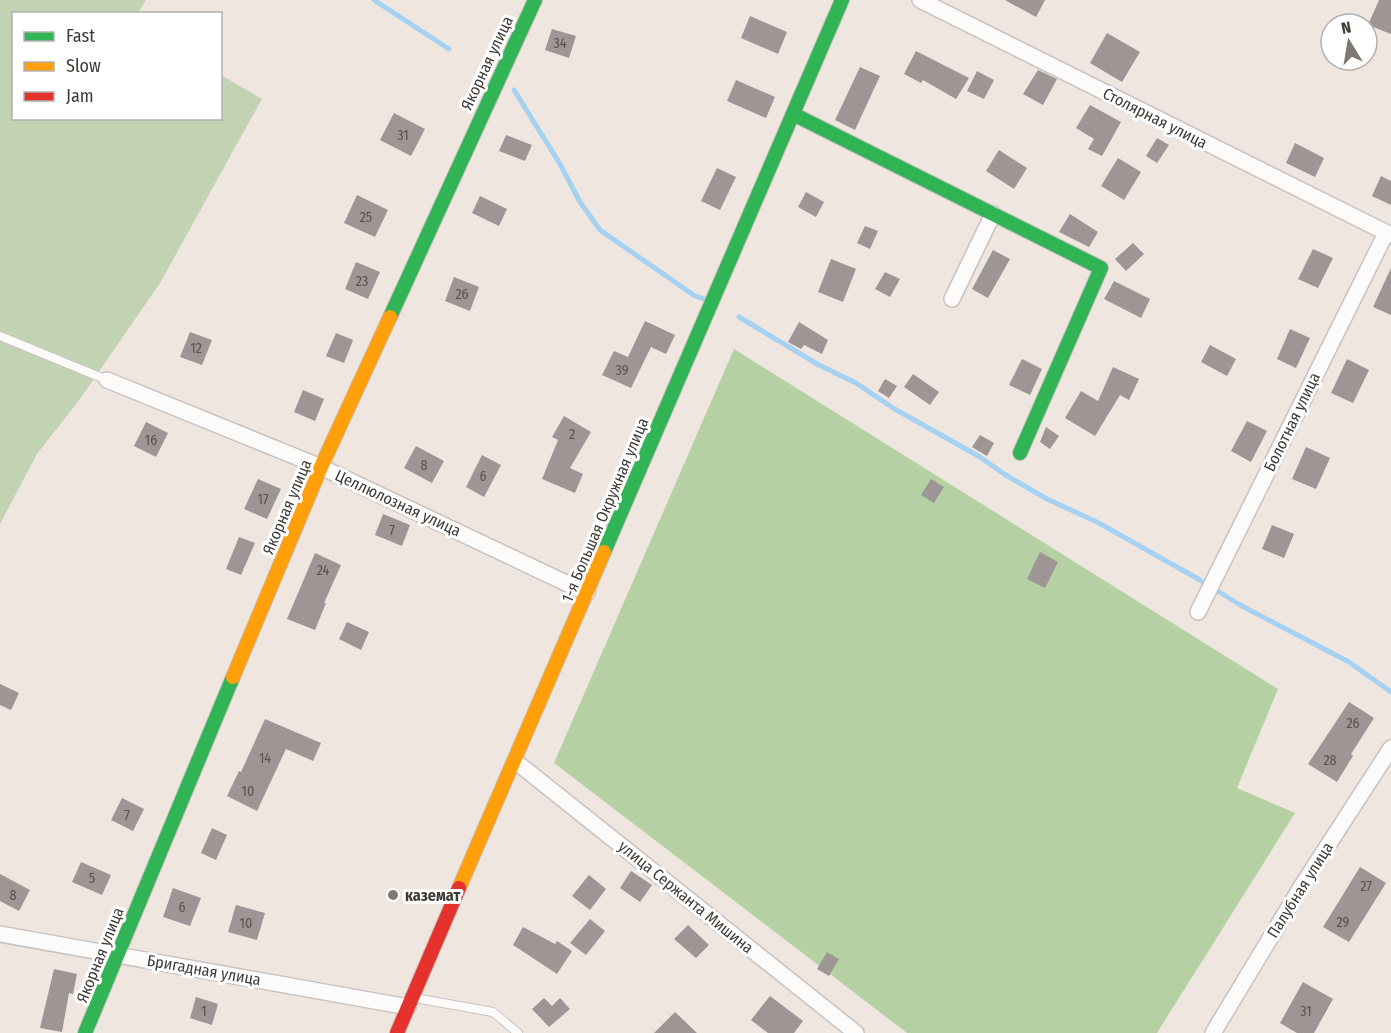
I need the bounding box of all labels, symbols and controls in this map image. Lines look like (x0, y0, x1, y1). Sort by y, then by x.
legend (12, 12, 222, 120)
north arrow (1319, 12, 1379, 72)
street label: Якорная улица (457, 13, 517, 113)
text: N (1340, 18, 1353, 38)
text: Fast (66, 25, 95, 47)
house number: 34 (553, 35, 567, 52)
text: Slow (66, 55, 101, 77)
street label: Столярная улица (1100, 84, 1210, 153)
text: Jam (66, 85, 94, 107)
house number: 31 (397, 127, 409, 144)
house number: 25 (360, 209, 372, 226)
house number: 23 (356, 273, 368, 290)
house number: 26 (455, 286, 469, 303)
house number: 12 (190, 340, 202, 357)
house number: 39 (616, 362, 629, 379)
street label: Болотная улица (1260, 369, 1324, 475)
street label: 1-я Большая Окружная улица (557, 415, 653, 605)
house number: 2 (569, 426, 575, 443)
house number: 16 (145, 432, 157, 449)
street label: Якорная улица (258, 457, 316, 557)
house number: 8 (421, 457, 428, 474)
street label: Целлюлозная улица (332, 466, 464, 541)
house number: 6 (480, 468, 487, 485)
house number: 17 (257, 491, 269, 508)
house number: 7 (389, 522, 395, 539)
house number: 24 (317, 562, 330, 579)
house number: 26 (1346, 715, 1360, 732)
house number: 14 (259, 750, 271, 767)
house number: 28 (1323, 752, 1337, 769)
house number: 10 (242, 783, 254, 800)
house number: 7 (124, 807, 130, 824)
street label: улица Сержанта Мишина (615, 837, 757, 957)
street label: Палубная улица (1263, 838, 1337, 941)
house number: 5 (89, 870, 95, 887)
house number: 27 (1360, 878, 1372, 895)
place label: каземат (405, 886, 460, 905)
house number: 8 (10, 887, 17, 904)
marker: каземат (386, 888, 400, 902)
house number: 6 (179, 899, 186, 916)
street label: Якорная улица (72, 904, 128, 1005)
house number: 29 (1337, 914, 1350, 931)
house number: 10 (240, 915, 252, 932)
street label: Бригадная улица (146, 951, 263, 989)
house number: 1 (201, 1003, 207, 1020)
house number: 31 (1300, 1003, 1312, 1020)

